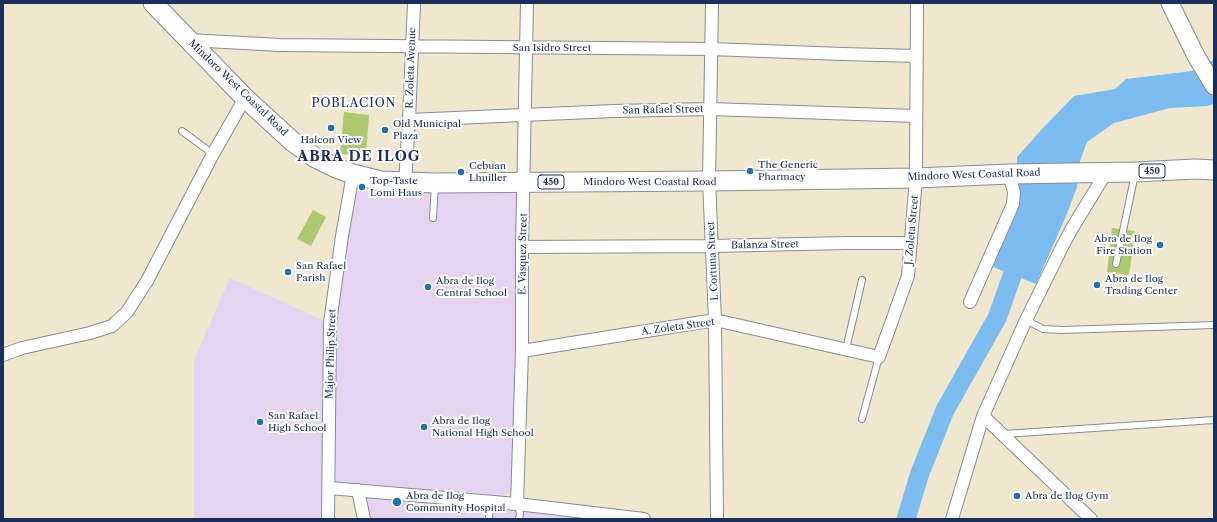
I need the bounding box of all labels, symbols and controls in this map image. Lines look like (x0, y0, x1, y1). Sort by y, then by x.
street label: R. Zoleta Avenue (404, 27, 418, 109)
street label: Mindoro West Coastal Road (186, 37, 290, 139)
street label: San Isidro Street (513, 42, 591, 54)
district label: POBLACION (312, 97, 396, 111)
street label: San Rafael Street (622, 103, 704, 117)
place label: Old Municipal Plaza (393, 118, 461, 142)
marker: Halcon View (326, 123, 336, 133)
marker: Old Municipal Plaza (380, 125, 390, 135)
place label: Halcon View (300, 134, 362, 146)
district label: ABRA DE ILOG (297, 149, 421, 165)
place label: The Generic Pharmacy (758, 159, 818, 182)
place label: Cebuan Lhuiller (469, 160, 507, 184)
road number: 450 (1139, 164, 1165, 178)
marker: The Generic Pharmacy (745, 166, 755, 176)
marker: Cebuan Lhuiller (456, 167, 466, 177)
street label: Mindoro West Coastal Road (907, 167, 1041, 183)
place label: Top-Taste Lomi Haus (370, 175, 422, 198)
road number: 450 (538, 175, 564, 189)
street label: Mindoro West Coastal Road (583, 176, 717, 188)
marker: Top-Taste Lomi Haus (357, 182, 367, 192)
street label: J. Zoleta Street (903, 195, 921, 265)
street label: E. Vasquez Street (516, 213, 530, 295)
street label: I. Cortuna Street (705, 221, 721, 301)
place label: Abra de Ilog Fire Station (1094, 233, 1152, 256)
street label: Balanza Street (731, 238, 799, 252)
marker: Abra de Ilog Fire Station (1155, 240, 1165, 250)
place label: San Rafael Parish (296, 260, 346, 284)
marker: San Rafael Parish (283, 267, 293, 277)
place label: Abra de Ilog Trading Center (1105, 273, 1178, 296)
place label: Abra de Ilog Central School (436, 275, 507, 298)
marker: Abra de Ilog Trading Center (1092, 280, 1102, 290)
marker: Abra de Ilog Central School (423, 282, 433, 292)
street label: Major Philip Street (323, 309, 339, 399)
street label: A. Zoleta Street (641, 316, 715, 338)
place label: San Rafael High School (268, 410, 327, 434)
place label: Abra de Ilog National High School (432, 415, 534, 438)
marker: San Rafael High School (255, 417, 265, 427)
marker: Abra de Ilog National High School (419, 422, 429, 432)
place label: Abra de Ilog Community Hospital (406, 490, 505, 514)
place label: Abra de Ilog Gym (1025, 490, 1109, 502)
marker: Abra de Ilog Gym (1012, 491, 1022, 501)
marker: Abra de Ilog Community Hospital (391, 496, 403, 508)

